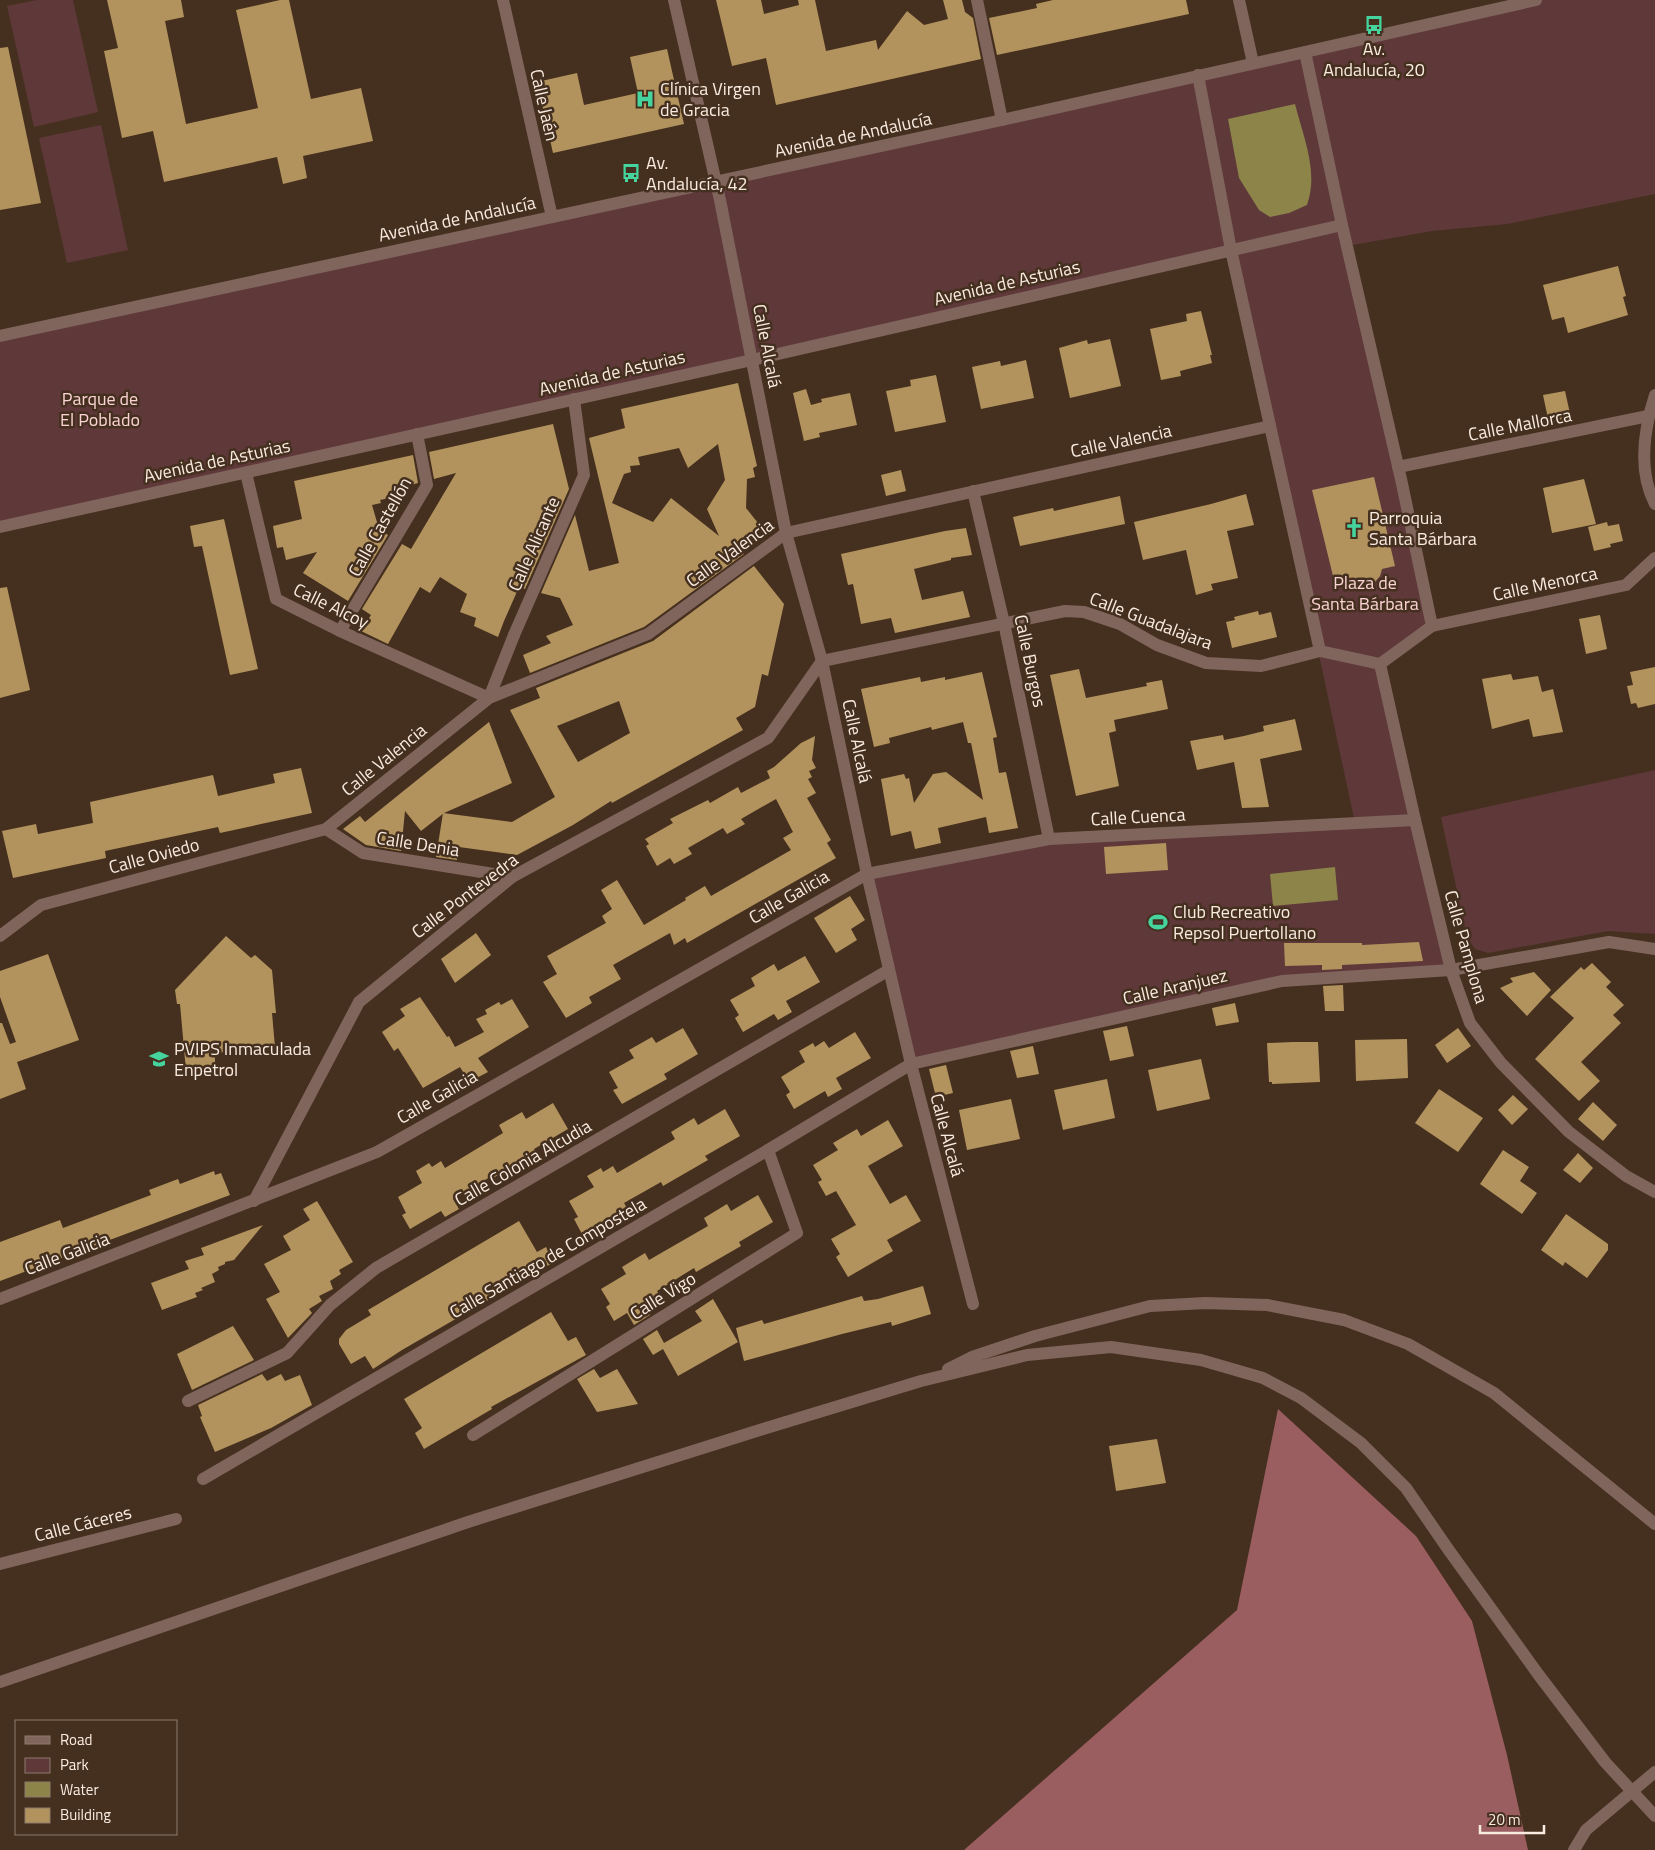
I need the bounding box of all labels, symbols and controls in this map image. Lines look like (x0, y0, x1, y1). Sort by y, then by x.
bus stop icon: Av. Andalucía, 20 (1363, 14, 1385, 36)
place label: Av. Andalucía, 20 (1323, 35, 1425, 83)
street label: Calle Jaén (523, 66, 566, 144)
place label: Clínica Virgen de Gracia (660, 75, 761, 123)
hospital icon: Clínica Virgen de Gracia (634, 88, 656, 110)
street label: Avenida de Andalucía (772, 105, 934, 164)
place label: Av. Andalucía, 42 (646, 149, 748, 197)
bus stop icon: Av. Andalucía, 42 (620, 162, 642, 184)
street label: Avenida de Andalucía (376, 189, 538, 248)
street label: Avenida de Asturias (931, 253, 1083, 312)
street label: Calle Alcalá (746, 302, 789, 390)
street label: Avenida de Asturias (536, 343, 688, 402)
park label: Parque de El Poblado (60, 385, 140, 433)
street label: Calle Mallorca (1466, 401, 1574, 448)
street label: Calle Valencia (1068, 417, 1174, 464)
street label: Avenida de Asturias (141, 432, 293, 489)
street label: Calle Castellón (341, 472, 418, 582)
street label: Calle Alicante (501, 492, 566, 595)
place label: Parroquia Santa Bárbara (1369, 504, 1477, 552)
street label: Calle Valencia (680, 511, 779, 594)
church icon: Parroquia Santa Bárbara (1343, 517, 1365, 539)
street label: Calle Menorca (1490, 559, 1600, 608)
park label: Plaza de Santa Bárbara (1311, 569, 1419, 617)
street label: Calle Alcoy (289, 576, 374, 636)
street label: Calle Guadalajara (1086, 585, 1217, 656)
street label: Calle Burgos (1008, 612, 1053, 710)
street label: Calle Alcalá (835, 696, 880, 785)
street label: Calle Valencia (335, 717, 432, 802)
street label: Calle Cuenca (1090, 801, 1186, 832)
street label: Calle Denia (375, 824, 461, 863)
street label: Calle Oviedo (106, 830, 202, 881)
street label: Calle Pontevedra (406, 846, 524, 945)
street label: Calle Galicia (743, 863, 834, 931)
street label: Calle Pamplona (1437, 887, 1496, 1007)
place label: Club Recreativo Repsol Puertollano (1173, 898, 1316, 946)
sports icon: Club Recreativo Repsol Puertollano (1147, 911, 1169, 933)
street label: Calle Aranjuez (1120, 961, 1230, 1012)
place label: PVIPS Inmaculada Enpetrol (174, 1035, 311, 1083)
school or university icon: PVIPS Inmaculada Enpetrol (148, 1048, 170, 1070)
street label: Calle Galicia (391, 1063, 482, 1131)
street label: Calle Alcalá (923, 1090, 972, 1179)
street label: Calle Colonia Alcudia (449, 1112, 596, 1213)
street label: Calle Santiago de Compostela (444, 1190, 651, 1325)
street label: Calle Galicia (20, 1225, 113, 1282)
street label: Calle Vigo (624, 1265, 701, 1326)
street label: Calle Cáceres (31, 1498, 134, 1549)
legend (15, 1720, 178, 1835)
text: Road (60, 1728, 92, 1751)
text: Park (60, 1753, 89, 1776)
text: Water (60, 1778, 99, 1801)
scale bar (1480, 1802, 1544, 1834)
text: Building (60, 1803, 111, 1826)
text: 20 m (1488, 1808, 1521, 1831)

